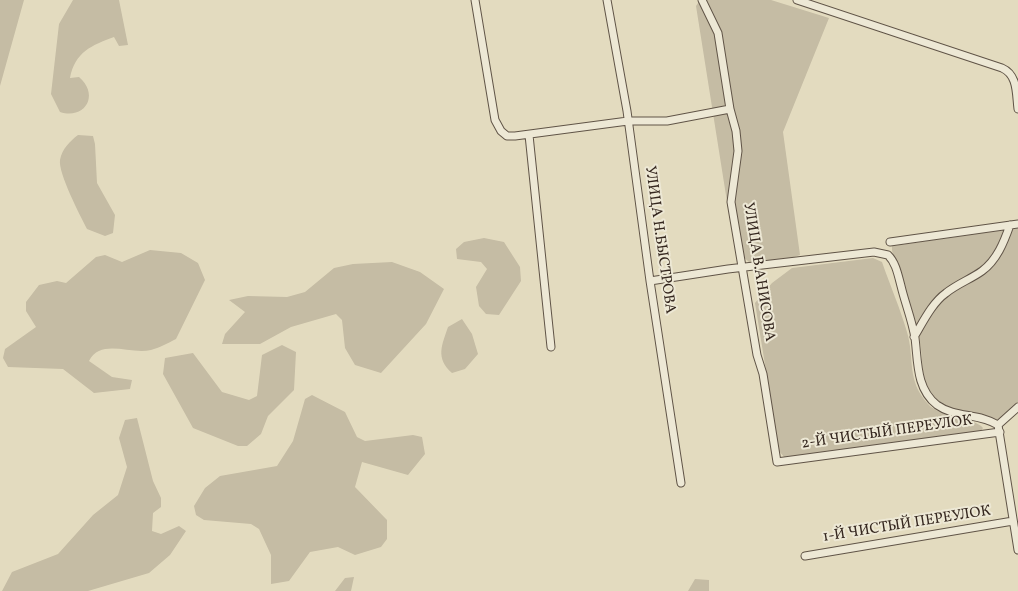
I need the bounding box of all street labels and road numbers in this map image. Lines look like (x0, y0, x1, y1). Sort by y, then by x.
street label: УЛИЦА Н.БЫСТРОВА (640, 165, 678, 315)
street label: УЛИЦА В.АНИСОВА (738, 201, 778, 343)
street label: 2-Й ЧИСТЫЙ ПЕРЕУЛОК (800, 412, 974, 454)
street label: 1-Й ЧИСТЫЙ ПЕРЕУЛОК (822, 503, 992, 547)

